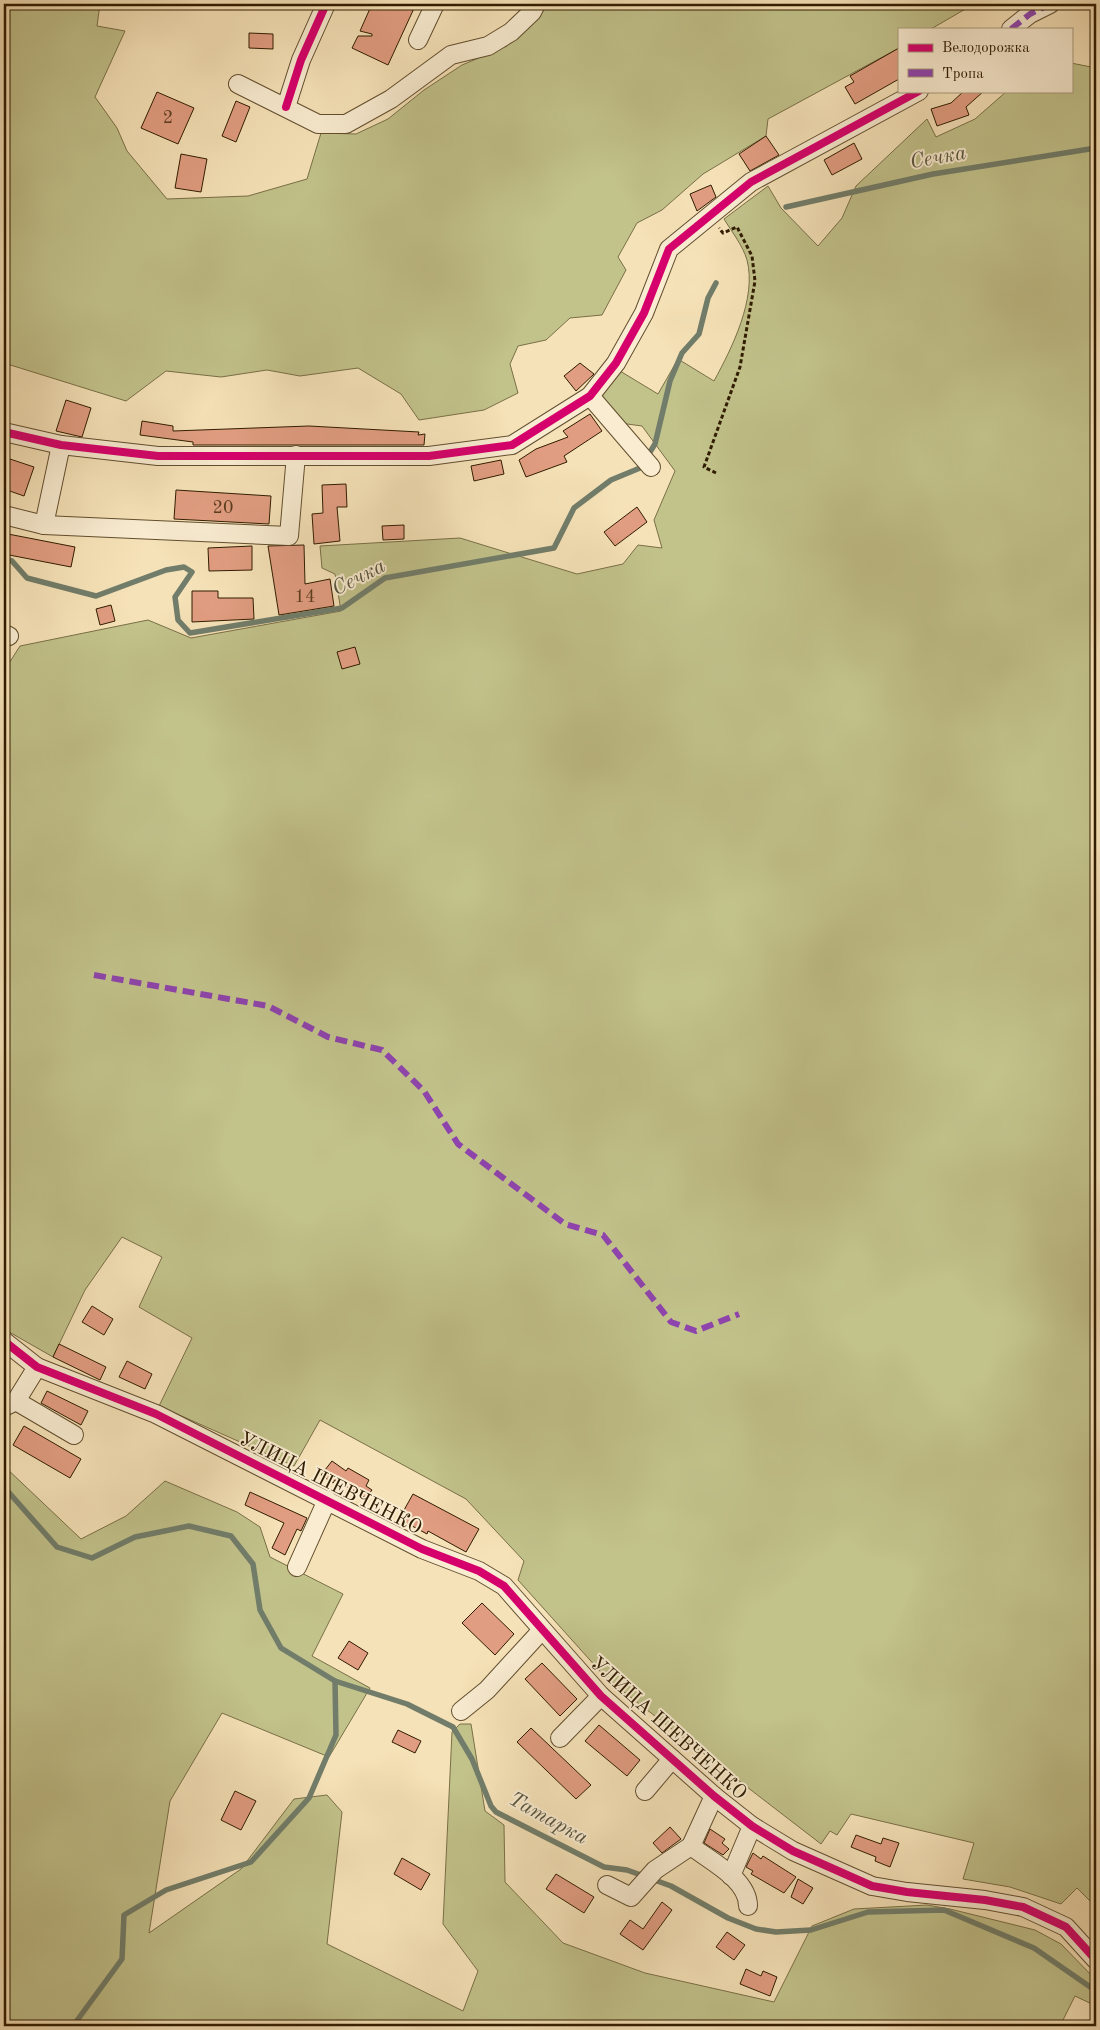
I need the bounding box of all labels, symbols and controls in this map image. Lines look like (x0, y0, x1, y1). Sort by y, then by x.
legend (898, 28, 1072, 92)
text: Велодорожка (942, 41, 1030, 56)
text: Тропа (942, 67, 984, 82)
house number: 2 (163, 109, 173, 127)
water label: Сечка (908, 143, 968, 173)
house number: 20 (213, 499, 233, 517)
water label: Сечка (329, 556, 389, 600)
house number: 14 (295, 588, 315, 606)
street label: УЛИЦА ШЕВЧЕНКО (235, 1429, 425, 1539)
street label: УЛИЦА ШЕВЧЕНКО (586, 1654, 750, 1804)
water label: Татарка (505, 1789, 591, 1849)

